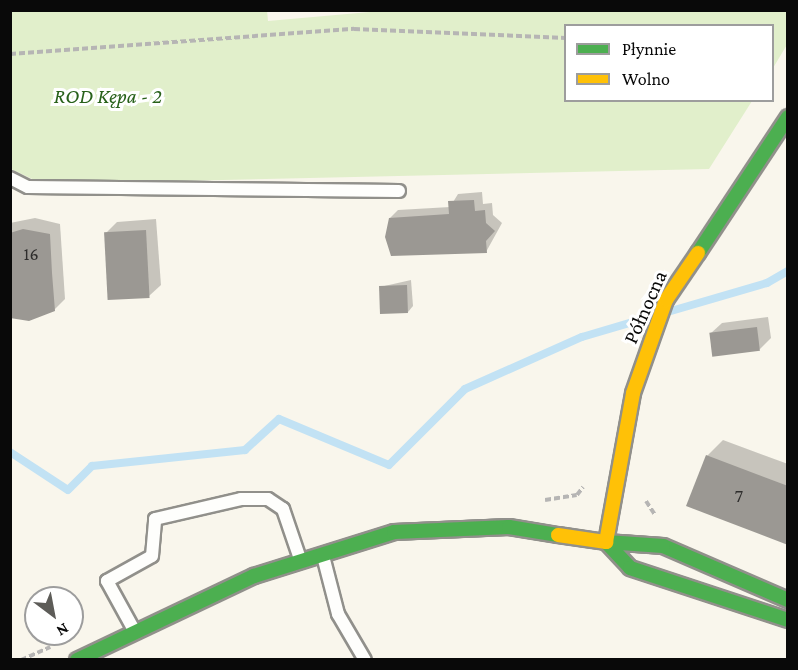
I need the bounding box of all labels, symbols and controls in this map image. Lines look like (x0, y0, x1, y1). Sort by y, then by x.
legend (564, 24, 774, 102)
text: Płynnie (622, 39, 676, 59)
text: Wolno (622, 69, 670, 89)
park label: ROD Kępa - 2 (54, 83, 162, 109)
house number: 16 (23, 243, 39, 265)
street label: Północna (618, 266, 672, 348)
house number: 7 (735, 485, 743, 507)
north arrow (24, 586, 84, 646)
text: N (54, 620, 72, 640)

